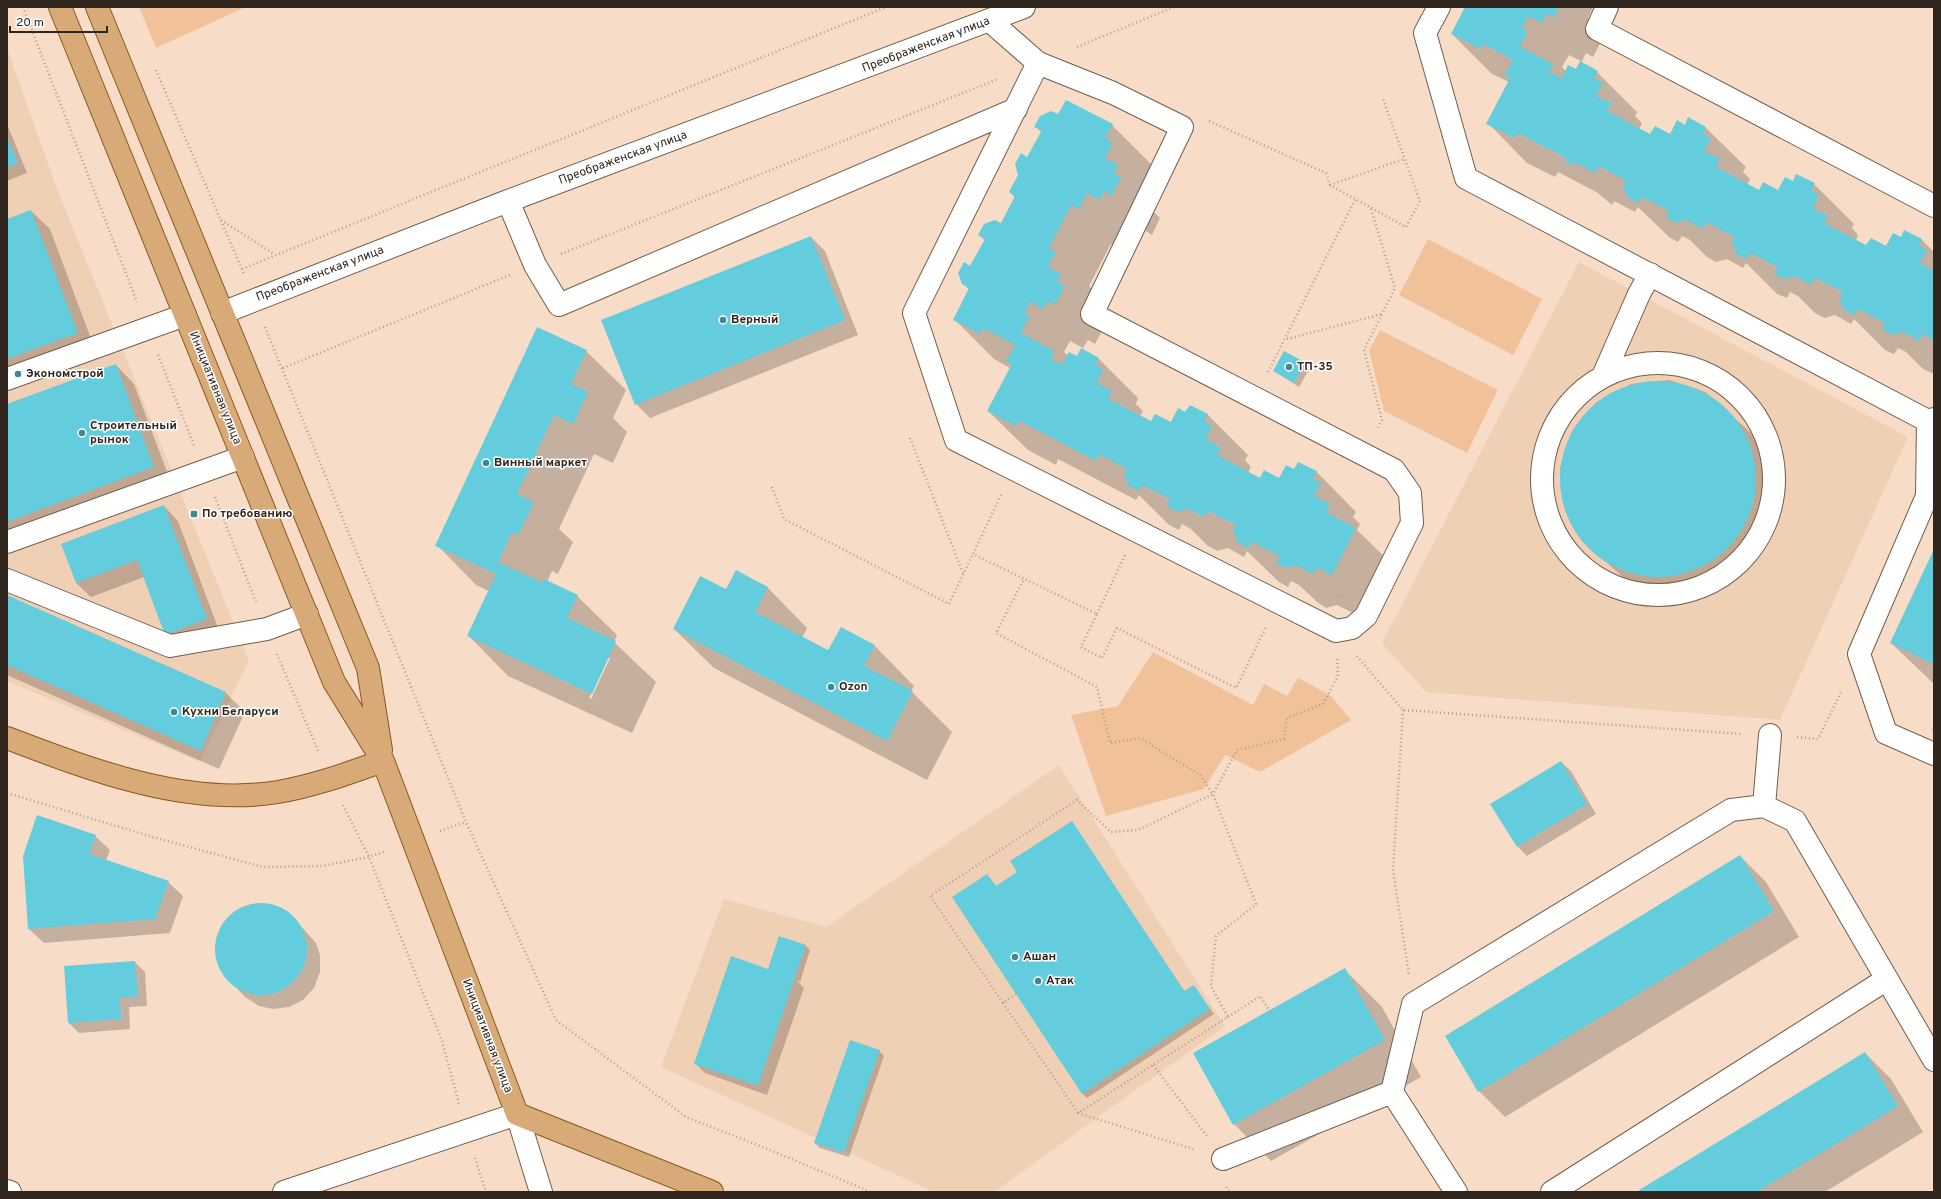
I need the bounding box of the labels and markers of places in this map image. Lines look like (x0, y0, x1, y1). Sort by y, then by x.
place label: Верный (731, 312, 778, 328)
marker: Верный (718, 315, 728, 325)
place label: ТП-35 (1297, 359, 1333, 375)
marker: ТП-35 (1284, 362, 1294, 372)
place label: Экономстрой (26, 366, 104, 382)
marker: Экономстрой (13, 369, 23, 379)
place label: Строительный рынок (90, 418, 177, 448)
marker: Строительный рынок (77, 428, 87, 438)
place label: Винный маркет (494, 455, 587, 471)
marker: Винный маркет (481, 458, 491, 468)
place label: По требованию (202, 506, 293, 522)
marker: По требованию (189, 509, 199, 519)
place label: Ozon (839, 679, 868, 695)
marker: Ozon (826, 682, 836, 692)
place label: Кухни Беларуси (182, 704, 279, 720)
marker: Кухни Беларуси (169, 707, 179, 717)
place label: Ашан (1023, 949, 1056, 965)
marker: Ашан (1010, 952, 1020, 962)
place label: Атак (1046, 973, 1074, 989)
marker: Атак (1033, 976, 1043, 986)

